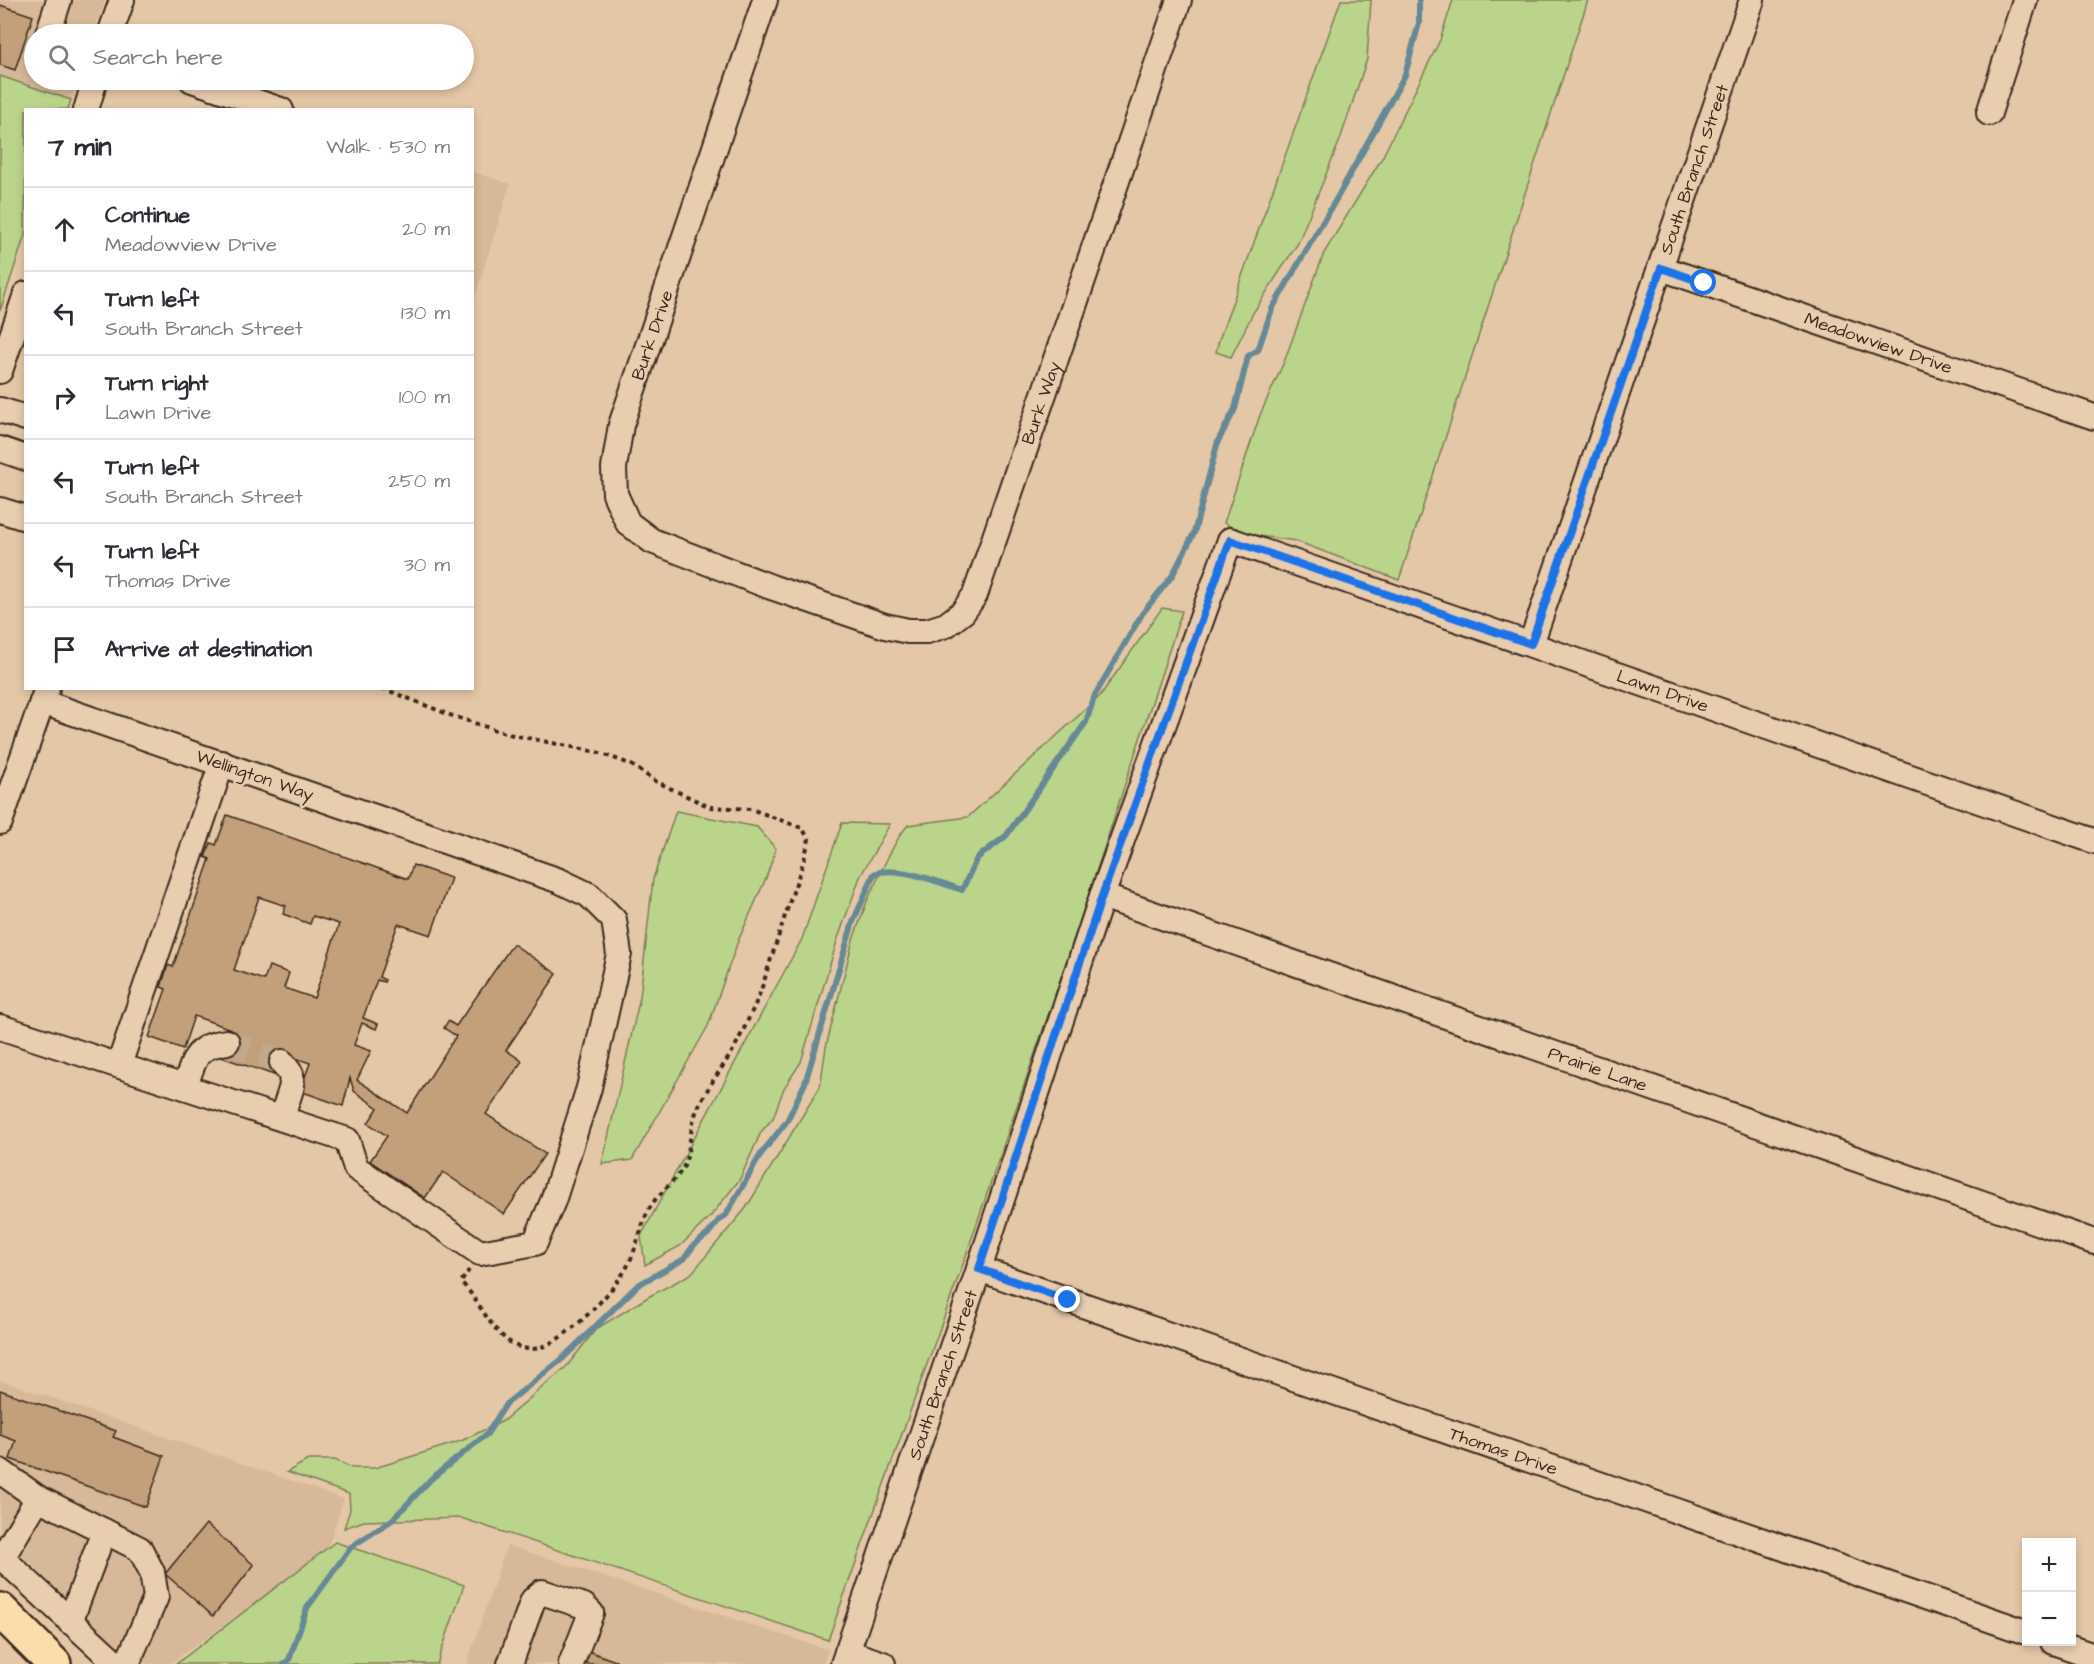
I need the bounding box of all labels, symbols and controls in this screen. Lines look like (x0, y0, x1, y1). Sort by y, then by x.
search box (24, 24, 474, 90)
icon: search (45, 41, 78, 74)
text: Search here (93, 42, 223, 73)
street label: South Branch Street (1654, 80, 1735, 258)
text: 7 min (48, 129, 112, 165)
text: Walk · 530 m (326, 133, 450, 161)
text: Continue (105, 200, 190, 231)
icon: ahead (48, 213, 81, 246)
text: 20 m (402, 215, 450, 243)
text: Meadowview Drive (105, 231, 277, 259)
route start (1690, 269, 1716, 295)
text: Turn left (105, 284, 199, 315)
street label: Burk Drive (625, 287, 680, 383)
icon: left (48, 297, 81, 330)
text: 130 m (401, 299, 450, 327)
street label: Meadowview Drive (1801, 306, 1956, 380)
text: South Branch Street (105, 315, 303, 343)
street label: Burk Way (1016, 358, 1068, 448)
text: Turn right (105, 368, 208, 399)
icon: right (48, 381, 81, 414)
text: 100 m (399, 383, 450, 411)
text: Lawn Drive (105, 399, 211, 427)
text: Turn left (105, 452, 199, 483)
icon: left (48, 465, 81, 498)
text: 250 m (388, 467, 450, 495)
text: South Branch Street (105, 483, 303, 511)
text: Turn left (105, 536, 199, 567)
icon: left (48, 549, 81, 582)
text: 30 m (404, 551, 450, 579)
text: Thomas Drive (105, 567, 231, 595)
icon: arrive (48, 633, 81, 666)
text: Arrive at destination (105, 634, 312, 665)
street label: Lawn Drive (1613, 664, 1712, 719)
street label: Wellington Way (192, 744, 317, 808)
street label: Prairie Lane (1545, 1041, 1651, 1098)
street label: South Branch Street (902, 1286, 984, 1463)
route end (1054, 1286, 1080, 1312)
street label: Thomas Drive (1446, 1421, 1561, 1482)
map controls (2022, 1538, 2076, 1646)
button: + (2022, 1538, 2076, 1592)
button: − (2022, 1592, 2076, 1646)

